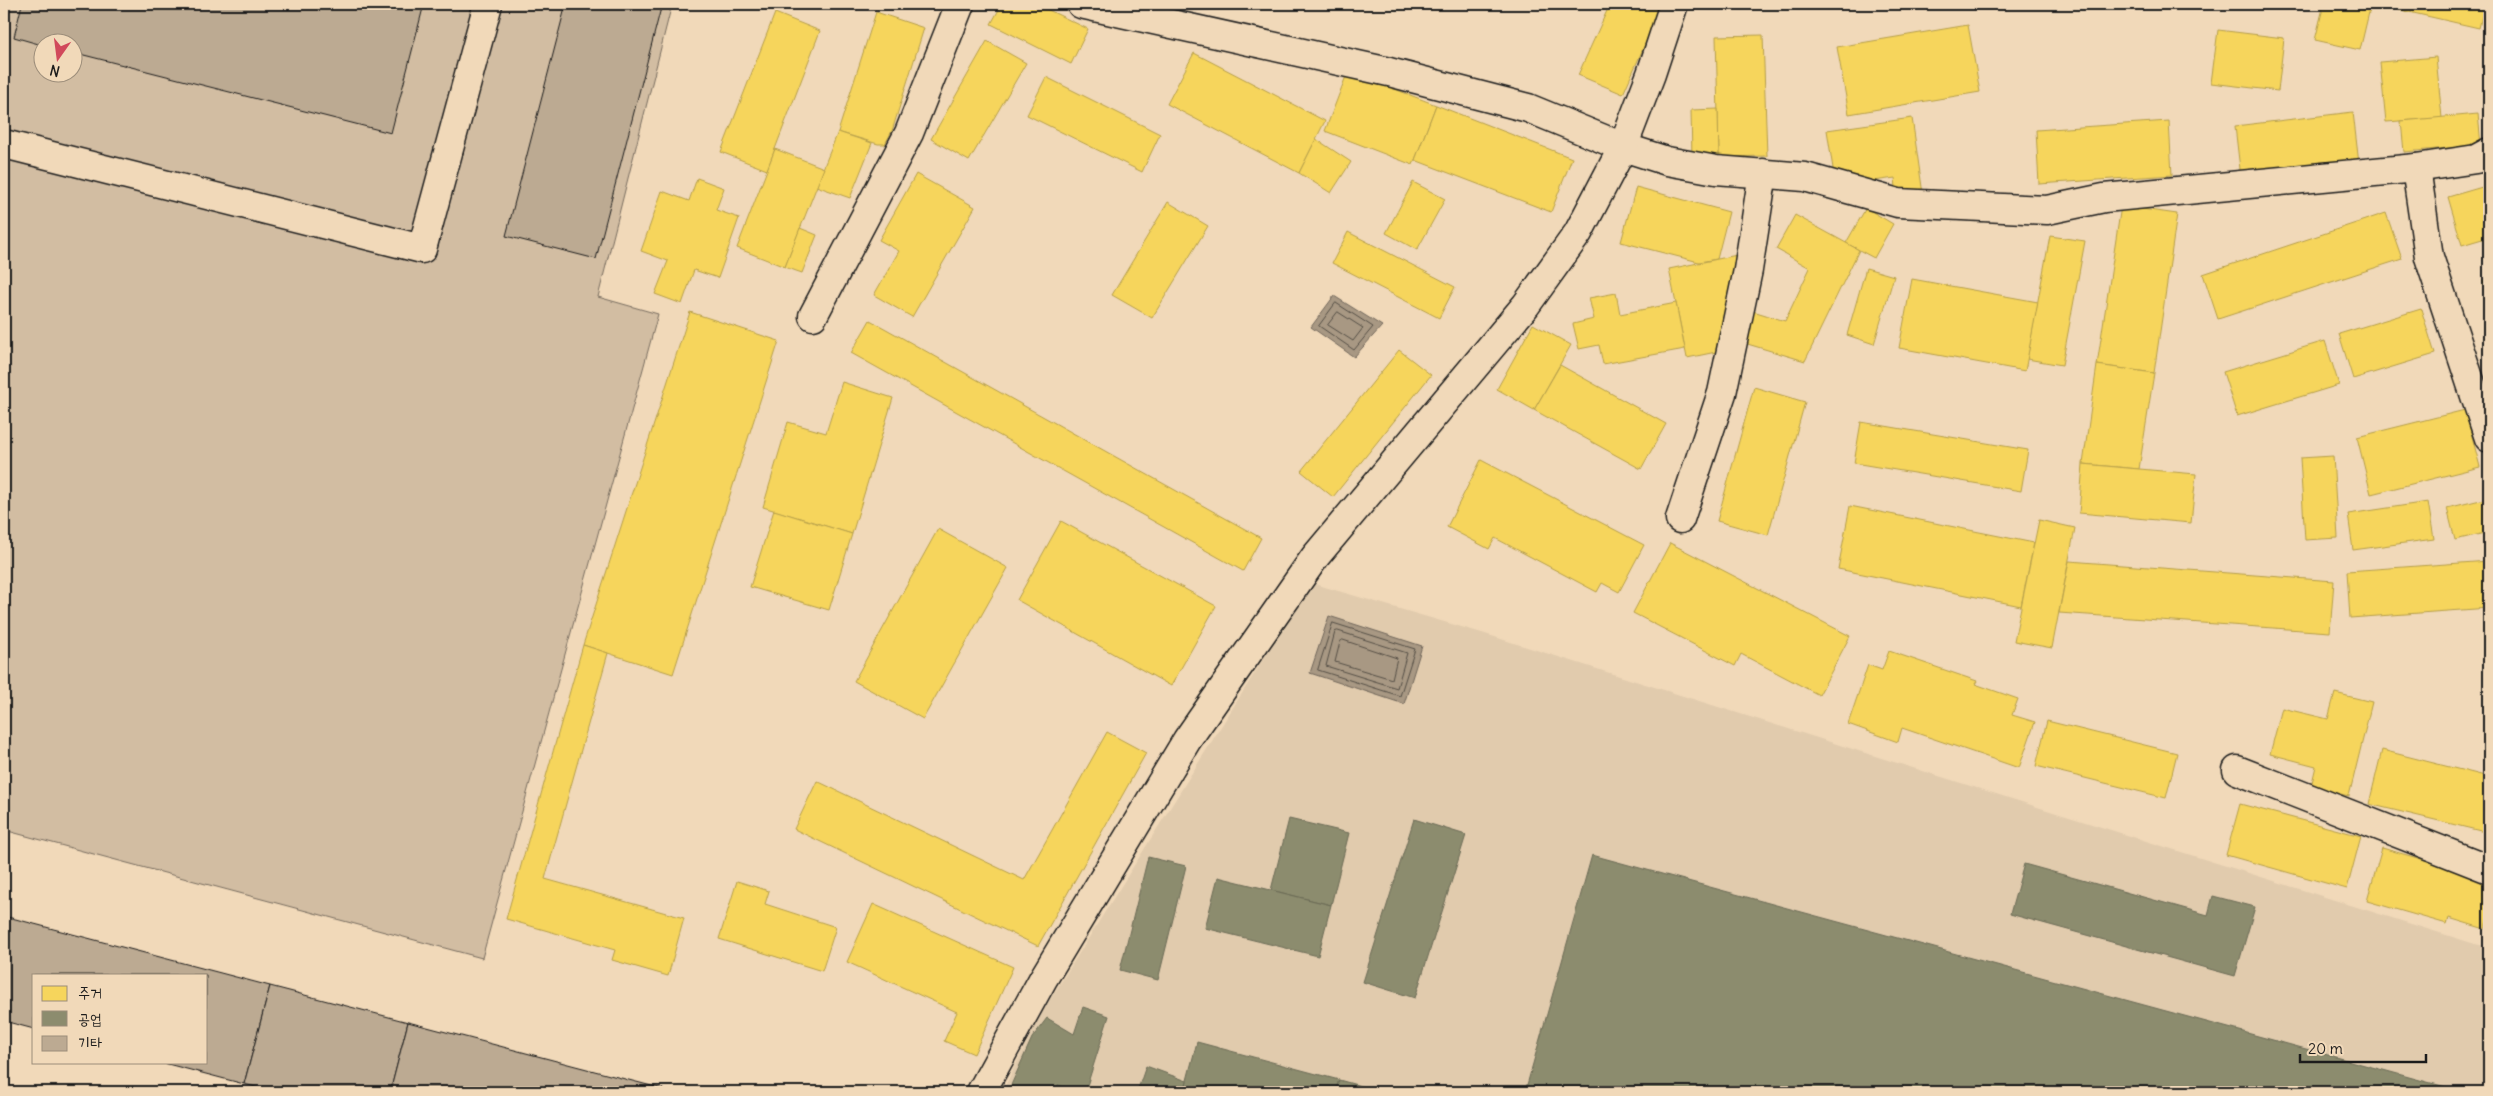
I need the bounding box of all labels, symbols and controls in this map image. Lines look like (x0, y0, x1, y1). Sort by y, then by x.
north arrow (32, 32, 82, 82)
text: N (48, 61, 62, 81)
legend (32, 974, 208, 1064)
text: 주거 (78, 983, 102, 1002)
text: 공업 (78, 1009, 102, 1028)
scale bar (2300, 1031, 2427, 1063)
text: 기타 (78, 1033, 102, 1052)
text: 20 m (2308, 1039, 2343, 1058)

